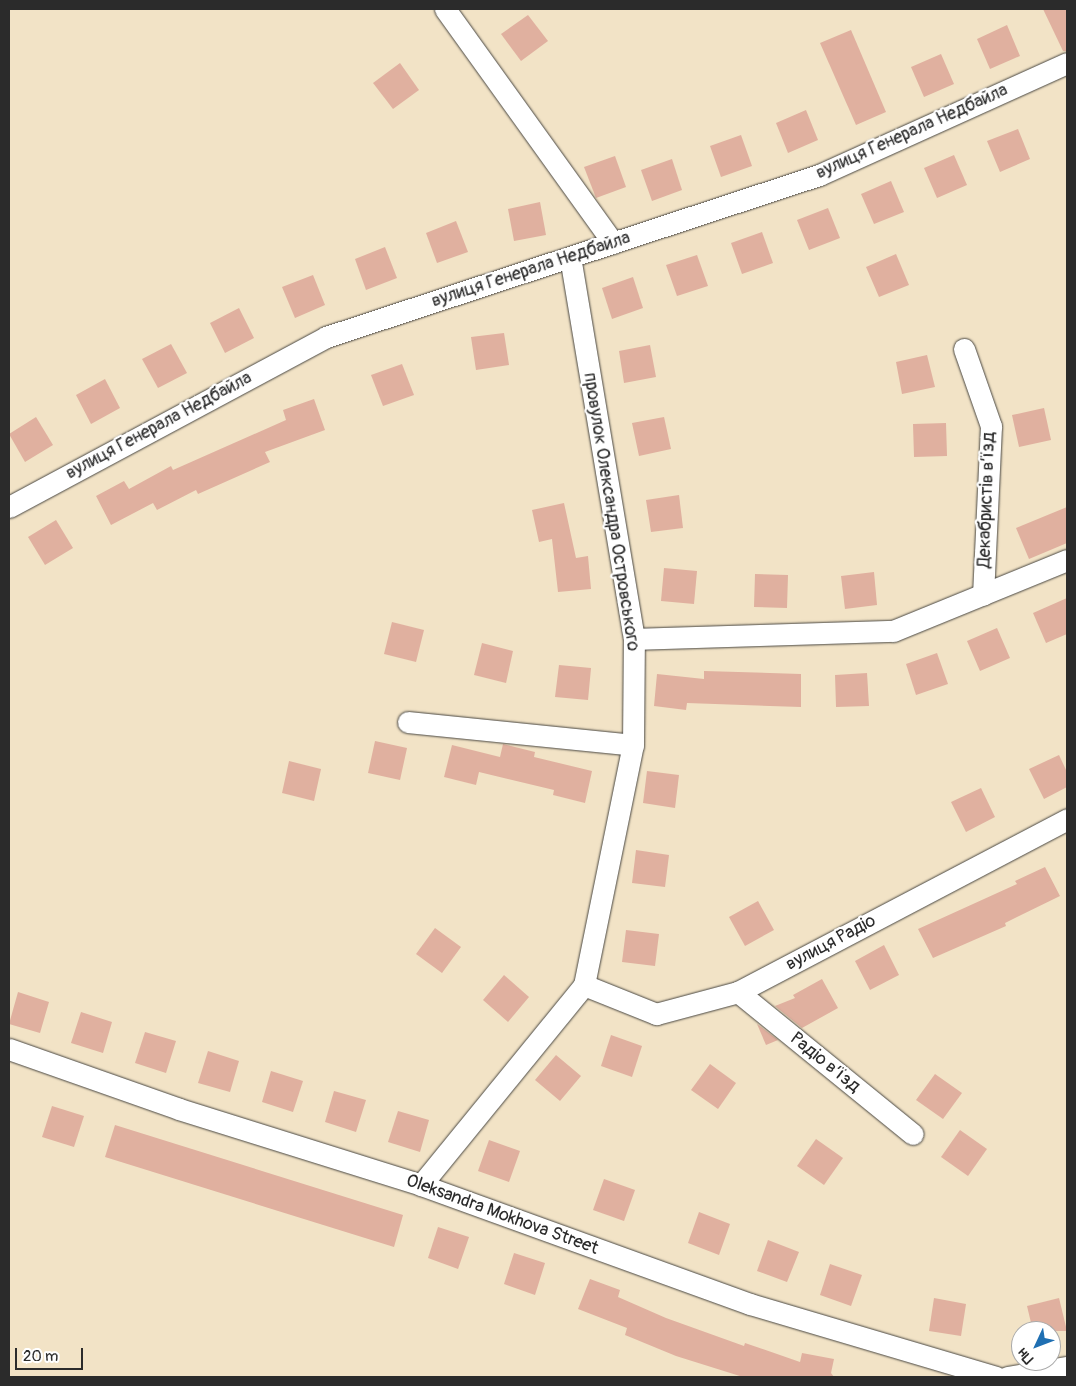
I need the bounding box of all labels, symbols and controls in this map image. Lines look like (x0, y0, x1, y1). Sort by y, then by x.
street label: вулиця Генерала Недбайла (813, 80, 1011, 184)
street label: вулиця Генерала Недбайла (429, 228, 633, 312)
street label: вулиця Генерала Недбайла (62, 368, 256, 484)
street label: провулок Олександра Островського (578, 371, 644, 653)
street label: Декабристів в’їзд (974, 432, 1000, 568)
street label: вулиця Радіо (782, 910, 880, 976)
street label: Радіо в’їзд (786, 1028, 864, 1098)
street label: Oleksandra Mokhova Street (403, 1170, 601, 1260)
north arrow (1011, 1321, 1061, 1371)
scale bar (18, 1338, 85, 1370)
text: Пн (1014, 1344, 1037, 1367)
text: 20 m (23, 1347, 58, 1366)

